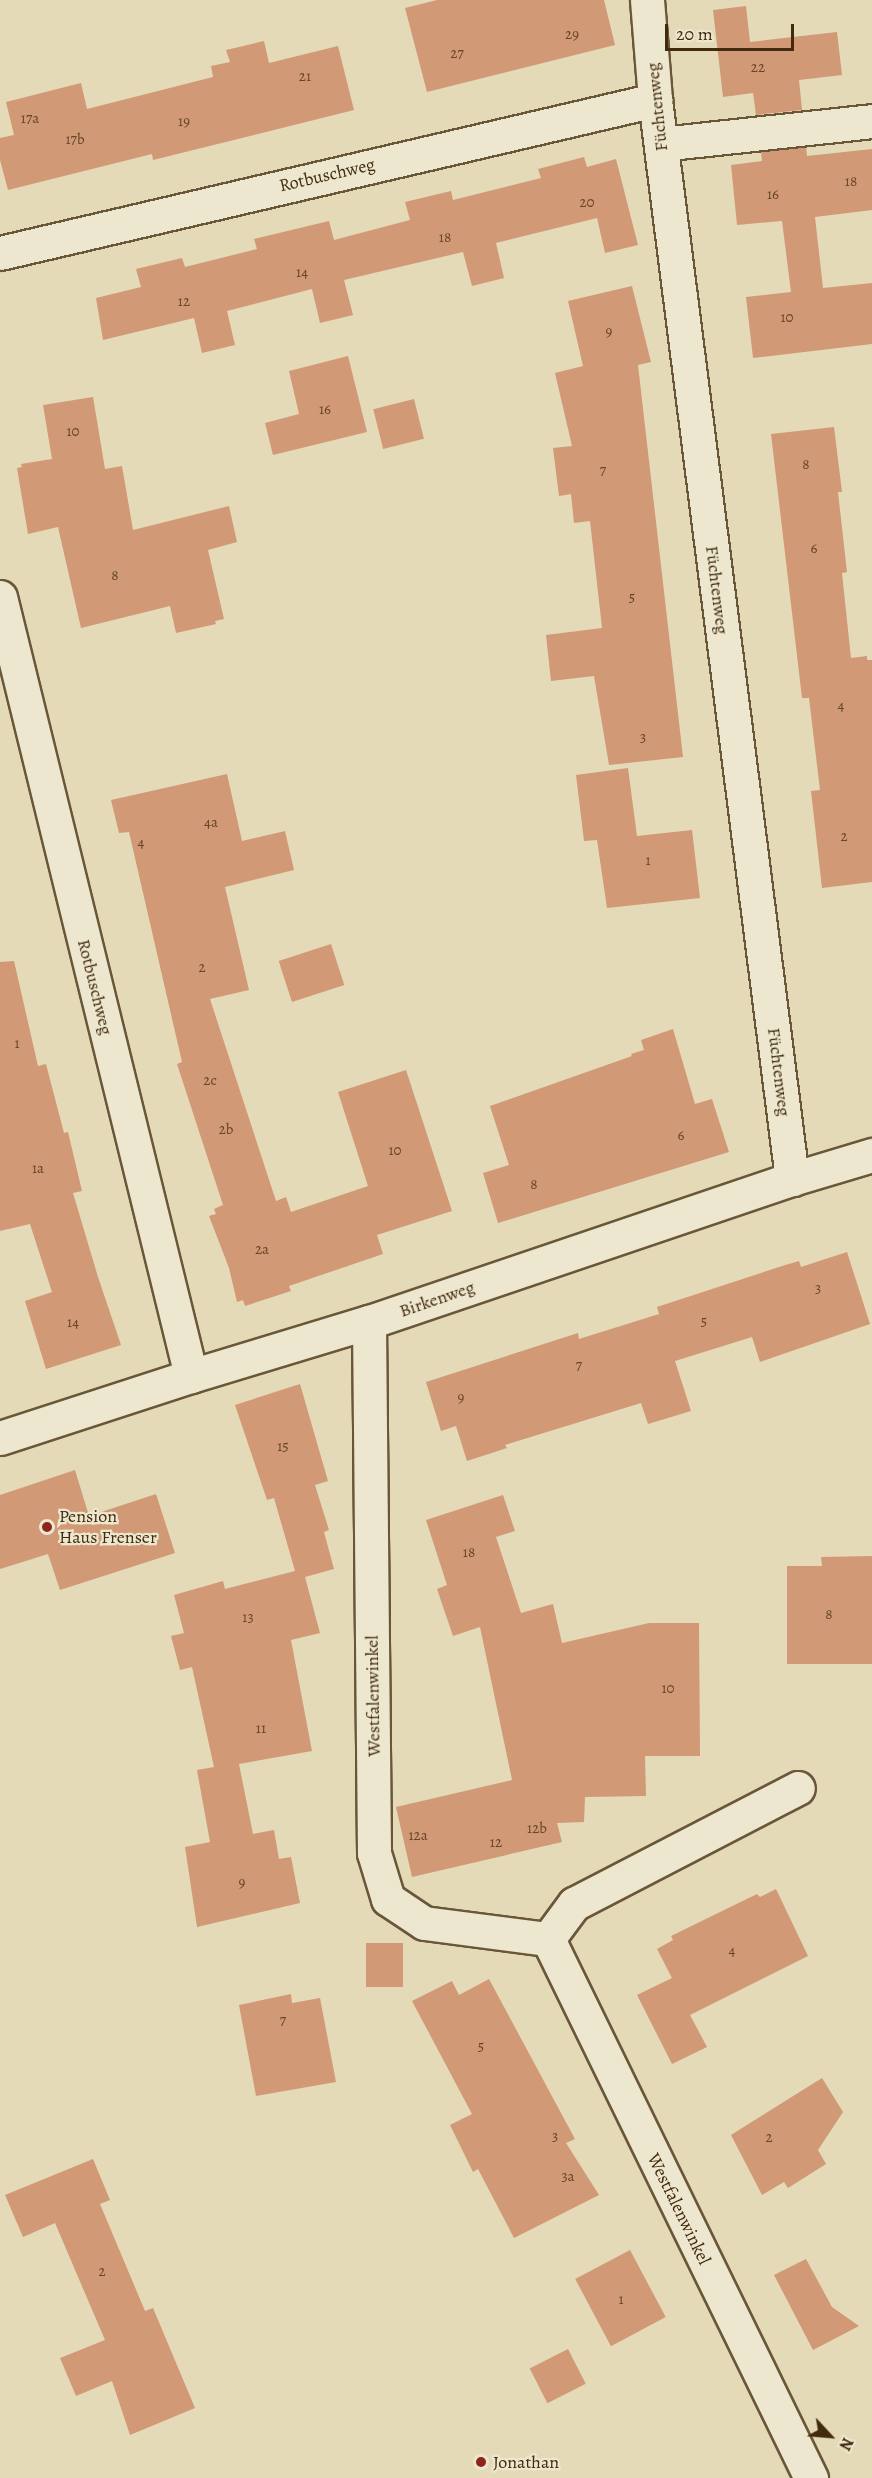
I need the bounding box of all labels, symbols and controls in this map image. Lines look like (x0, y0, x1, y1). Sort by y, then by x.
scale bar (668, 12, 797, 50)
text: 20 m (676, 22, 713, 46)
house number: 29 (565, 26, 579, 44)
house number: 27 (450, 45, 464, 63)
house number: 22 (751, 59, 765, 77)
street label: Füchtenweg (642, 62, 672, 152)
house number: 21 (299, 68, 311, 86)
house number: 17a (21, 110, 39, 128)
house number: 19 (178, 113, 190, 131)
house number: 17b (65, 131, 85, 149)
street label: Rotbuschweg (277, 153, 377, 197)
house number: 18 (845, 173, 857, 191)
house number: 16 (767, 186, 779, 204)
house number: 20 (579, 194, 595, 212)
house number: 18 (439, 229, 451, 247)
house number: 14 (296, 264, 308, 282)
house number: 12 (178, 293, 190, 311)
house number: 10 (780, 309, 794, 327)
house number: 9 (606, 323, 612, 341)
house number: 16 (319, 401, 331, 419)
house number: 10 (66, 423, 80, 441)
house number: 8 (802, 456, 810, 474)
house number: 7 (600, 462, 606, 480)
house number: 6 (811, 540, 817, 558)
street label: Füchtenweg (701, 545, 733, 635)
house number: 8 (111, 567, 119, 585)
house number: 5 (629, 589, 635, 607)
house number: 4 (838, 697, 844, 715)
house number: 3 (640, 729, 646, 747)
house number: 4a (204, 814, 218, 832)
house number: 2 (840, 828, 848, 846)
house number: 4 (138, 834, 144, 852)
house number: 1 (645, 852, 651, 870)
street label: Rotbuschweg (73, 937, 117, 1037)
house number: 2 (198, 959, 206, 977)
street label: Füchtenweg (763, 1027, 795, 1117)
house number: 1 (14, 1035, 20, 1053)
house number: 2c (203, 1072, 217, 1090)
house number: 2b (219, 1121, 233, 1139)
house number: 6 (678, 1127, 684, 1145)
house number: 10 (388, 1142, 402, 1160)
house number: 1a (32, 1160, 44, 1178)
house number: 8 (530, 1176, 538, 1194)
house number: 2a (255, 1241, 269, 1259)
street label: Birkenweg (397, 1276, 477, 1322)
house number: 3 (815, 1280, 821, 1298)
house number: 5 (701, 1313, 707, 1331)
house number: 14 (67, 1314, 79, 1332)
house number: 7 (576, 1357, 582, 1375)
house number: 9 (458, 1389, 464, 1407)
house number: 15 (277, 1438, 289, 1456)
place label: Pension Haus Frenser (59, 1506, 157, 1549)
marker: Pension Haus Frenser (40, 1520, 54, 1534)
house number: 18 (463, 1544, 475, 1562)
house number: 8 (825, 1606, 833, 1624)
house number: 13 (242, 1609, 254, 1627)
street label: Westfalenwinkel (361, 1635, 385, 1757)
house number: 10 (661, 1680, 675, 1698)
house number: 11 (256, 1720, 266, 1738)
house number: 12b (527, 1820, 547, 1838)
house number: 12a (408, 1827, 428, 1845)
house number: 12 (490, 1834, 502, 1852)
house number: 9 (239, 1874, 245, 1892)
house number: 4 (729, 1942, 735, 1960)
house number: 7 (280, 2012, 286, 2030)
house number: 5 (478, 2038, 484, 2056)
house number: 3 (552, 2128, 558, 2146)
house number: 2 (765, 2129, 773, 2147)
street label: Westfalenwinkel (643, 2150, 715, 2268)
house number: 3a (561, 2168, 575, 2186)
house number: 2 (98, 2263, 106, 2281)
house number: 1 (618, 2291, 624, 2309)
north arrow (800, 2406, 860, 2466)
text: N (834, 2434, 859, 2454)
place label: Jonathan (493, 2451, 559, 2473)
marker: Jonathan (474, 2455, 488, 2469)

